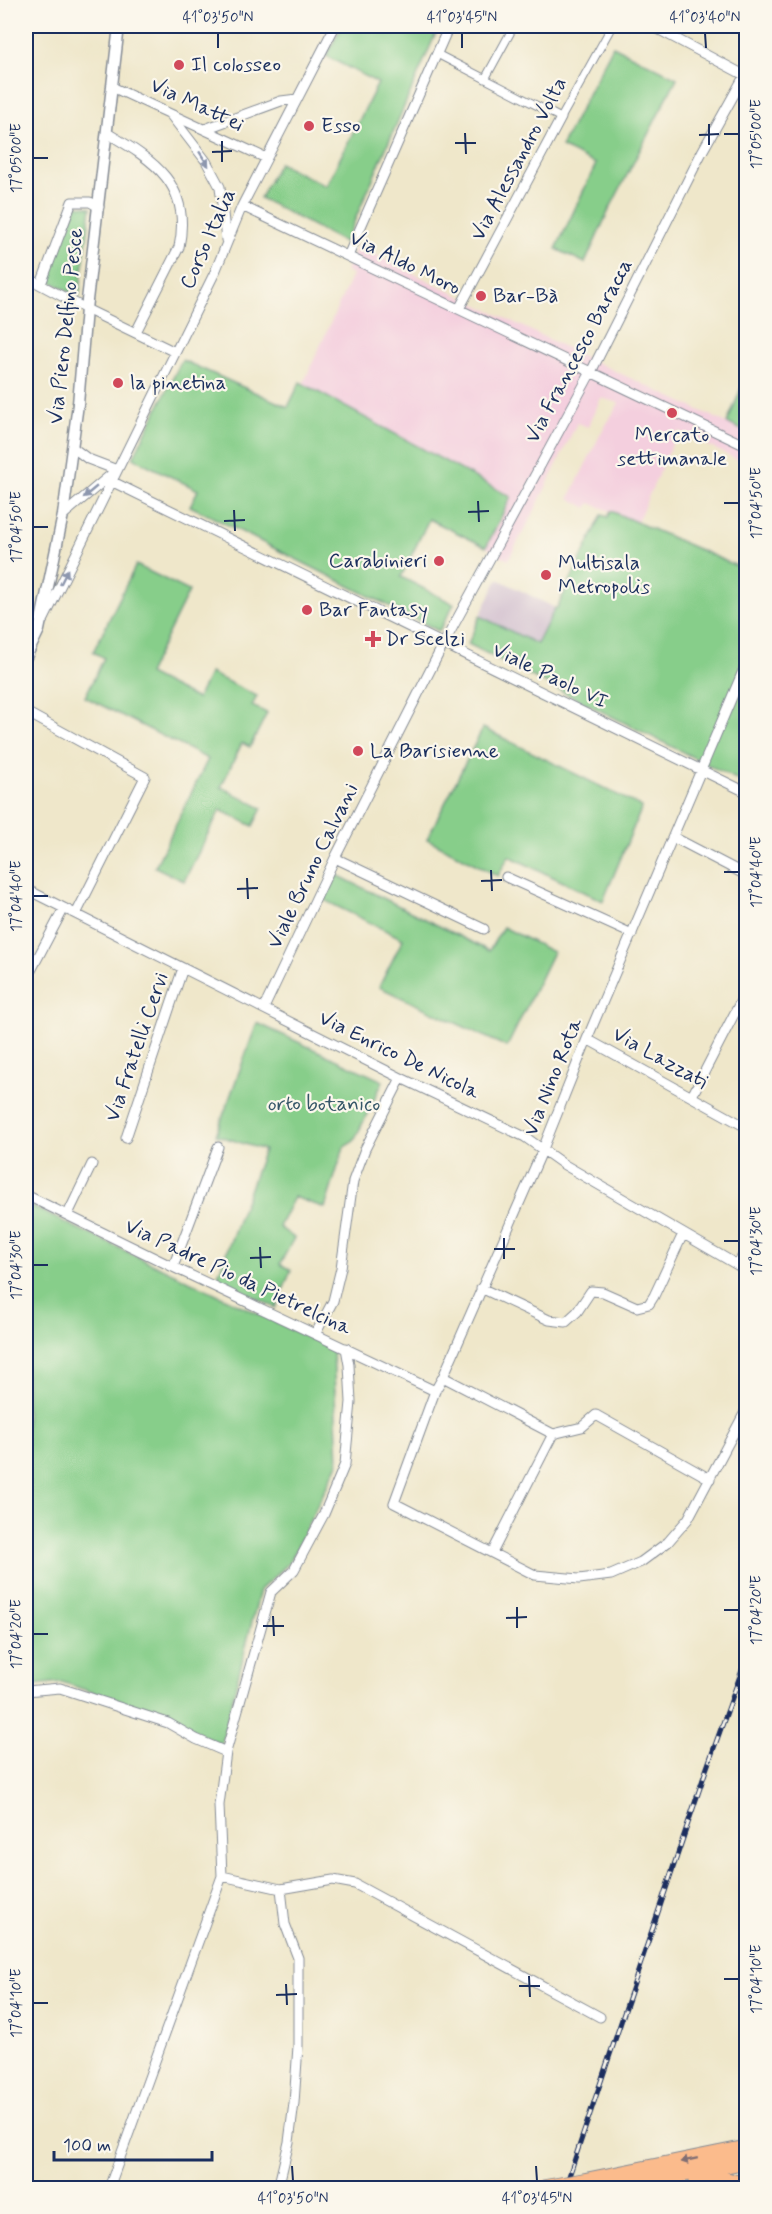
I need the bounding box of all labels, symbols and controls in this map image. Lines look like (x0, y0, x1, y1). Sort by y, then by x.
text: 41°03'50"N (182, 8, 254, 28)
text: 41°03'45"N (427, 8, 497, 28)
text: 41°03'40"N (670, 8, 740, 28)
place label: Il colosseo (191, 51, 281, 79)
marker: Il colosseo (172, 58, 186, 72)
street label: Via Mattei (146, 71, 248, 139)
street label: Via Alessandro Volta (464, 72, 574, 246)
text: 17°05'00"E (747, 99, 767, 169)
place label: Esso (321, 112, 360, 140)
marker: Esso (302, 119, 316, 133)
text: 17°05'00"E (7, 123, 27, 193)
one-way arrow (198, 150, 209, 167)
street label: Corso Italia (173, 184, 243, 294)
street label: Via Aldo Moro (345, 224, 465, 302)
street label: Via Piero Delfino Pesce (42, 226, 90, 425)
street label: Via Francesco Baracca (519, 254, 639, 448)
place label: Bar-Bà (493, 282, 558, 310)
marker: Bar-Bà (474, 289, 488, 303)
place label: la pinetina (130, 369, 226, 397)
marker: la pinetina (111, 376, 125, 390)
marker: Mercato settimanale (665, 406, 679, 420)
place label: Mercato settimanale (617, 421, 727, 473)
text: 17°04'50"E (747, 467, 767, 539)
one-way arrow (82, 486, 98, 499)
text: 17°04'50"E (7, 491, 27, 563)
place label: Carabinieri (328, 547, 427, 575)
place label: Multisala Metropolis (558, 549, 650, 601)
marker: Carabinieri (432, 554, 446, 568)
one-way arrow (59, 568, 69, 586)
marker: Multisala Metropolis (539, 568, 553, 582)
place label: Bar Fantasy (319, 596, 428, 624)
marker: Bar Fantasy (300, 603, 314, 617)
place label: Dr Scelzi (385, 625, 465, 653)
marker: Dr Scelzi (366, 632, 380, 646)
street label: Viale Paolo VI (488, 636, 612, 716)
place label: La Barisienne (370, 737, 499, 765)
marker: La Barisienne (351, 744, 365, 758)
street label: Viale Bruno Calvani (261, 779, 365, 953)
text: 17°04'40"E (747, 836, 767, 908)
text: 17°04'40"E (7, 860, 27, 932)
street label: Via Fratelli Cervi (98, 969, 176, 1125)
street label: Via Enrico De Nicola (314, 1004, 484, 1106)
street label: Via Nino Rota (517, 1013, 590, 1140)
street label: Via Lazzati (607, 1020, 713, 1096)
park label: orto botanico (268, 1090, 380, 1118)
text: 17°04'30"E (747, 1206, 767, 1276)
street label: Via Padre Pio da Pietrelcina (120, 1212, 356, 1342)
text: 17°04'30"E (7, 1230, 27, 1300)
text: 17°04'20"E (747, 1575, 767, 1645)
text: 17°04'20"E (7, 1599, 27, 1669)
text: 17°04'10"E (747, 1944, 767, 2014)
text: 17°04'10"E (7, 1968, 27, 2038)
scale bar (54, 2124, 212, 2162)
text: 100 m (63, 2134, 111, 2158)
one-way arrow (680, 2155, 699, 2165)
text: 41°03'50"N (257, 2189, 329, 2209)
text: 41°03'45"N (502, 2189, 572, 2209)

